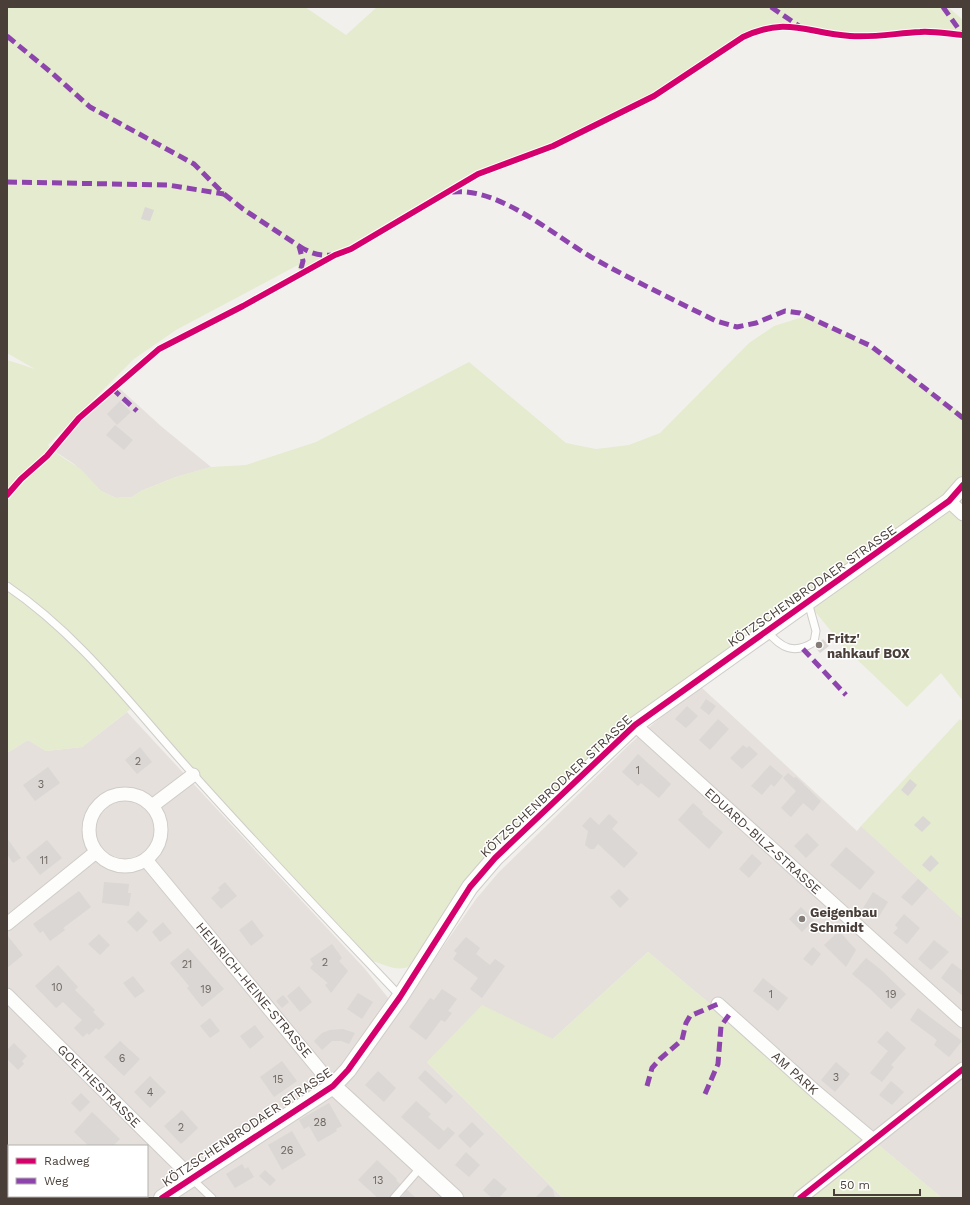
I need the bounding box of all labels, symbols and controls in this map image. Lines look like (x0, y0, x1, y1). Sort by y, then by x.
street label: KÖTZSCHENBRODAER STRASSE (725, 522, 899, 650)
place label: Fritz' nahkauf BOX (827, 631, 910, 661)
marker: Fritz' nahkauf BOX (814, 640, 824, 650)
street label: KÖTZSCHENBRODAER STRASSE (477, 712, 635, 860)
house number: 2 (135, 755, 141, 768)
house number: 1 (636, 764, 640, 777)
house number: 3 (38, 778, 44, 791)
street label: EDUARD-BILZ-STRASSE (702, 785, 824, 897)
house number: 11 (40, 854, 48, 867)
place label: Geigenbau Schmidt (810, 905, 877, 935)
marker: Geigenbau Schmidt (797, 914, 807, 924)
street label: HEINRICH-HEINE-STRASSE (193, 919, 315, 1061)
house number: 2 (322, 956, 328, 969)
house number: 21 (182, 958, 192, 971)
house number: 10 (51, 981, 63, 994)
house number: 19 (200, 983, 212, 996)
house number: 1 (769, 988, 773, 1001)
house number: 19 (885, 988, 897, 1001)
street label: GOETHESTRASSE (54, 1041, 144, 1131)
street label: AM PARK (769, 1048, 822, 1098)
house number: 6 (119, 1052, 126, 1065)
street label: KÖTZSCHENBRODAER STRASSE (159, 1064, 335, 1190)
house number: 3 (833, 1071, 839, 1084)
house number: 15 (273, 1073, 283, 1086)
house number: 4 (147, 1086, 154, 1099)
house number: 28 (313, 1116, 327, 1129)
house number: 2 (178, 1121, 184, 1134)
house number: 26 (280, 1144, 294, 1157)
legend (8, 1145, 148, 1197)
text: Radweg (44, 1154, 90, 1168)
scale bar (834, 1171, 920, 1197)
text: Weg (44, 1174, 69, 1188)
house number: 13 (373, 1174, 383, 1187)
text: 50 m (840, 1178, 870, 1192)

